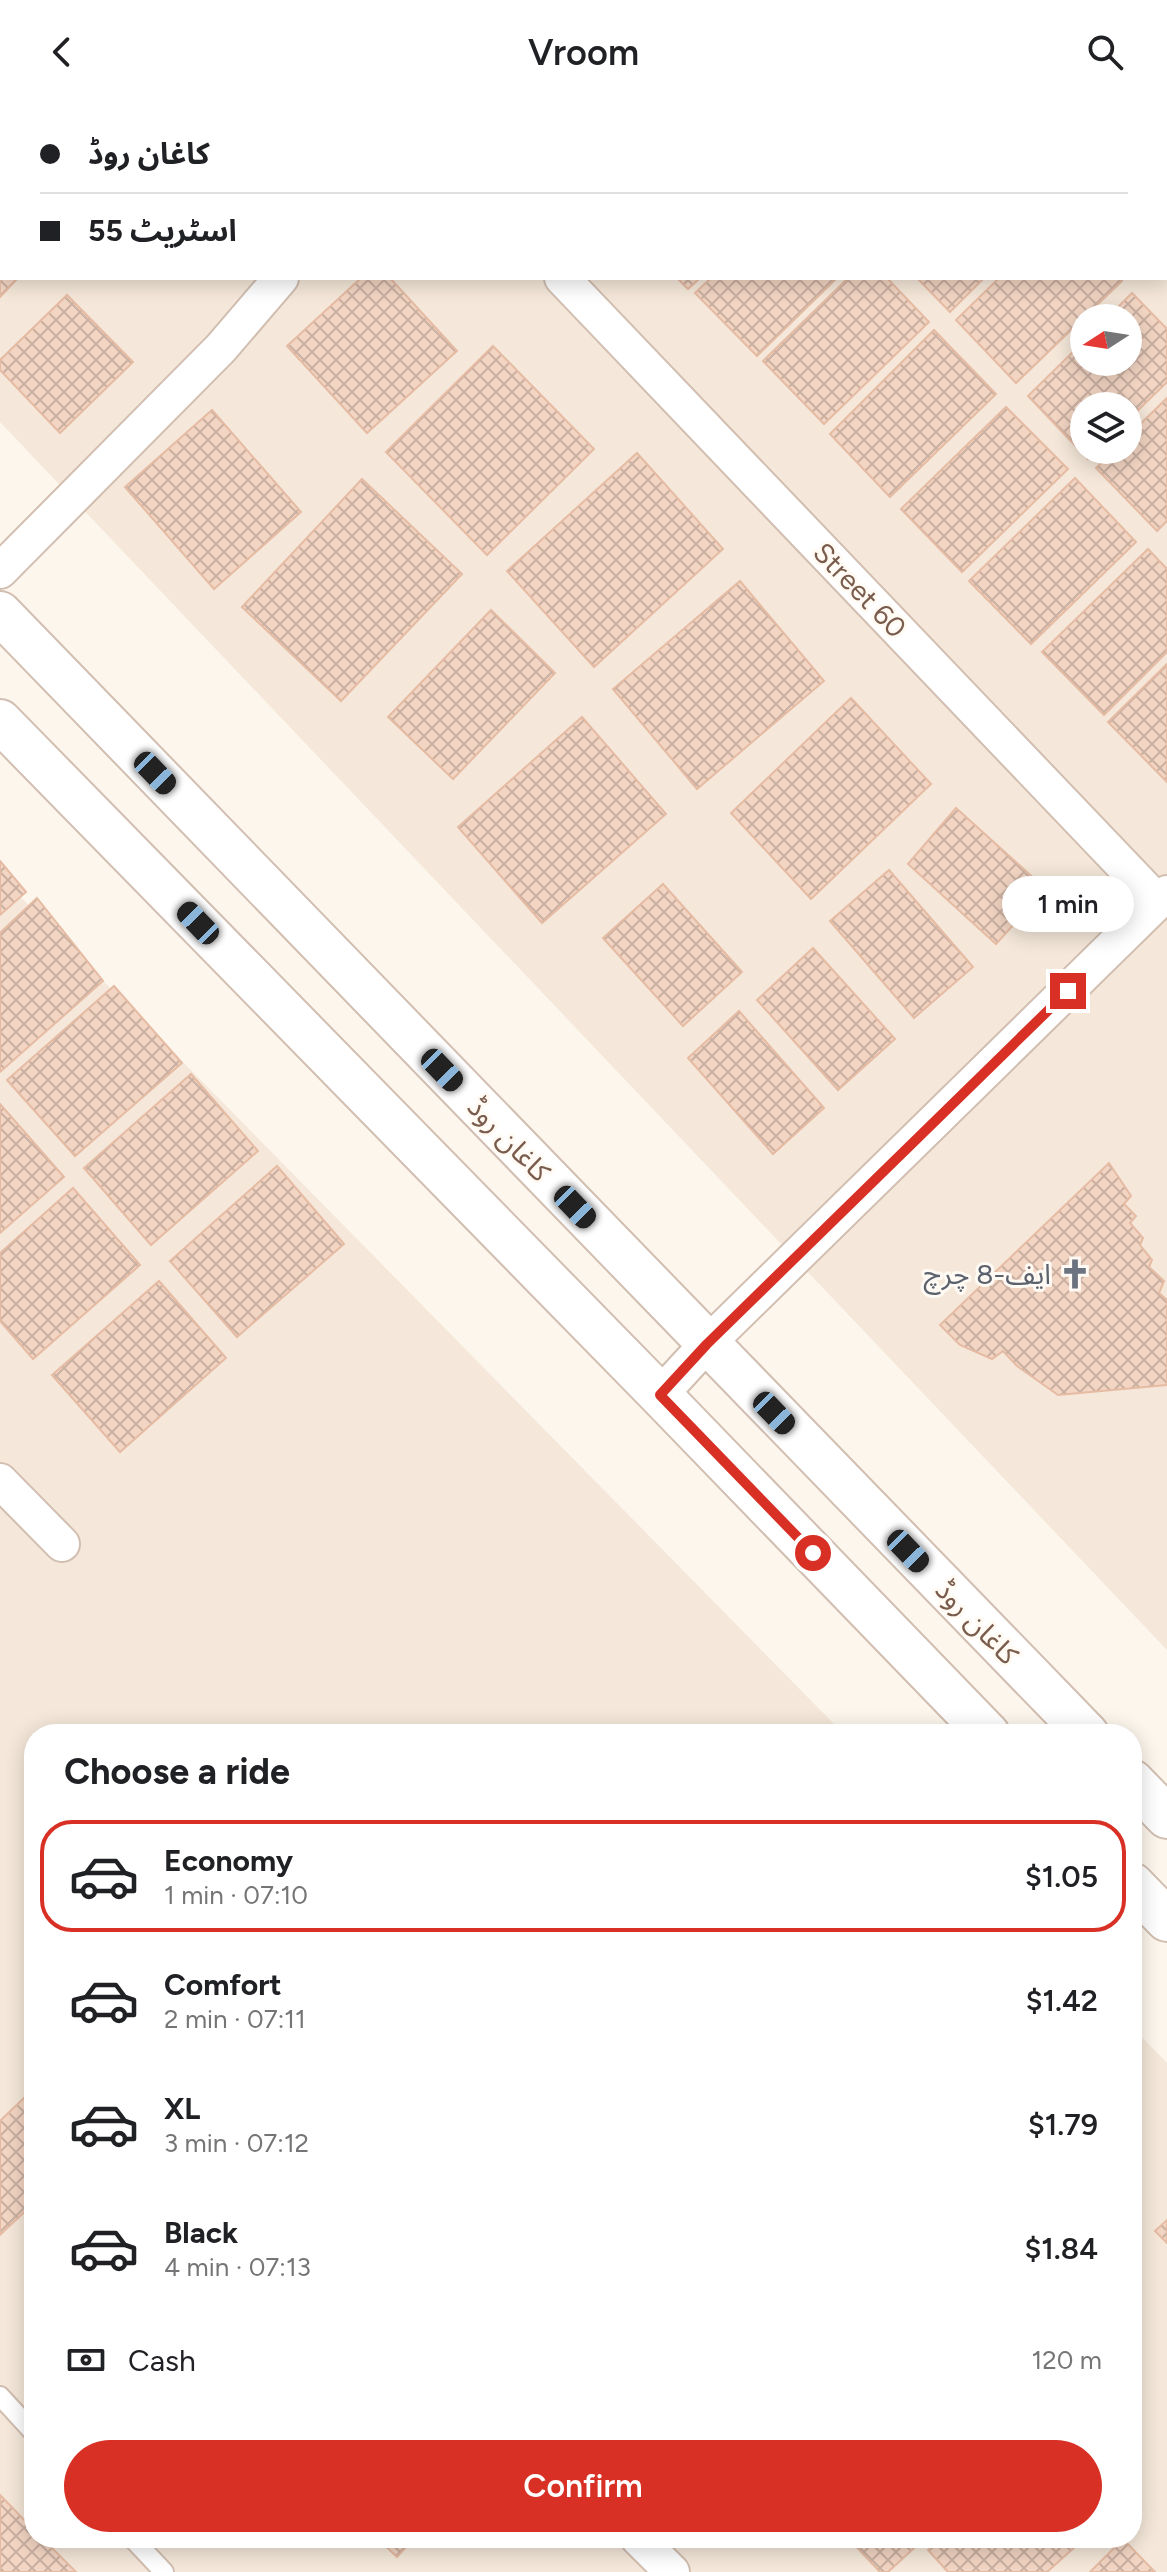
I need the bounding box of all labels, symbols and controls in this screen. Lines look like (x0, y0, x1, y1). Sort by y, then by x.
icon: back (40, 30, 84, 74)
icon: search (1083, 30, 1127, 74)
text: Vroom (528, 31, 639, 74)
text: کاغان روڈ (88, 135, 210, 172)
text: اسٹریٹ 55 (88, 212, 237, 249)
north arrow (1070, 304, 1142, 376)
map controls (1070, 304, 1142, 464)
button: layers (1070, 392, 1142, 464)
street label: Street 60 (806, 535, 914, 645)
car (130, 747, 180, 799)
callout: 1 min (1002, 875, 1134, 931)
text: 1 min (1038, 888, 1098, 920)
car (173, 897, 223, 949)
route end (1050, 973, 1086, 1009)
car (417, 1044, 467, 1096)
street label: کاغان روڈ (461, 1090, 558, 1189)
car (550, 1181, 600, 1233)
place label: ایف-8 چرچ (923, 1257, 1051, 1295)
church icon: ایف-8 چرچ (1058, 1257, 1092, 1291)
car (749, 1387, 799, 1439)
car (883, 1525, 933, 1577)
route start (795, 1535, 831, 1571)
street label: کاغان روڈ (929, 1573, 1026, 1672)
text: Choose a ride (64, 1750, 290, 1793)
icon: car (68, 1840, 140, 1912)
text: Economy (164, 1842, 293, 1879)
text: $1.05 (1025, 1858, 1098, 1895)
text: 1 min · 07:10 (164, 1879, 308, 1911)
icon: car (68, 1964, 140, 2036)
text: Comfort (164, 1966, 282, 2003)
text: $1.42 (1026, 1982, 1098, 2019)
text: 2 min · 07:11 (164, 2003, 306, 2035)
icon: car (68, 2088, 140, 2160)
text: XL (164, 2090, 200, 2127)
text: $1.79 (1028, 2106, 1098, 2143)
text: 3 min · 07:12 (164, 2127, 309, 2159)
icon: car (68, 2212, 140, 2284)
text: Black (164, 2214, 238, 2251)
text: $1.84 (1025, 2230, 1098, 2267)
text: 4 min · 07:13 (164, 2251, 311, 2283)
icon: cash (64, 2338, 108, 2382)
text: Cash (128, 2342, 196, 2379)
text: 120 m (1032, 2344, 1102, 2376)
button: Confirm (64, 2440, 1102, 2532)

